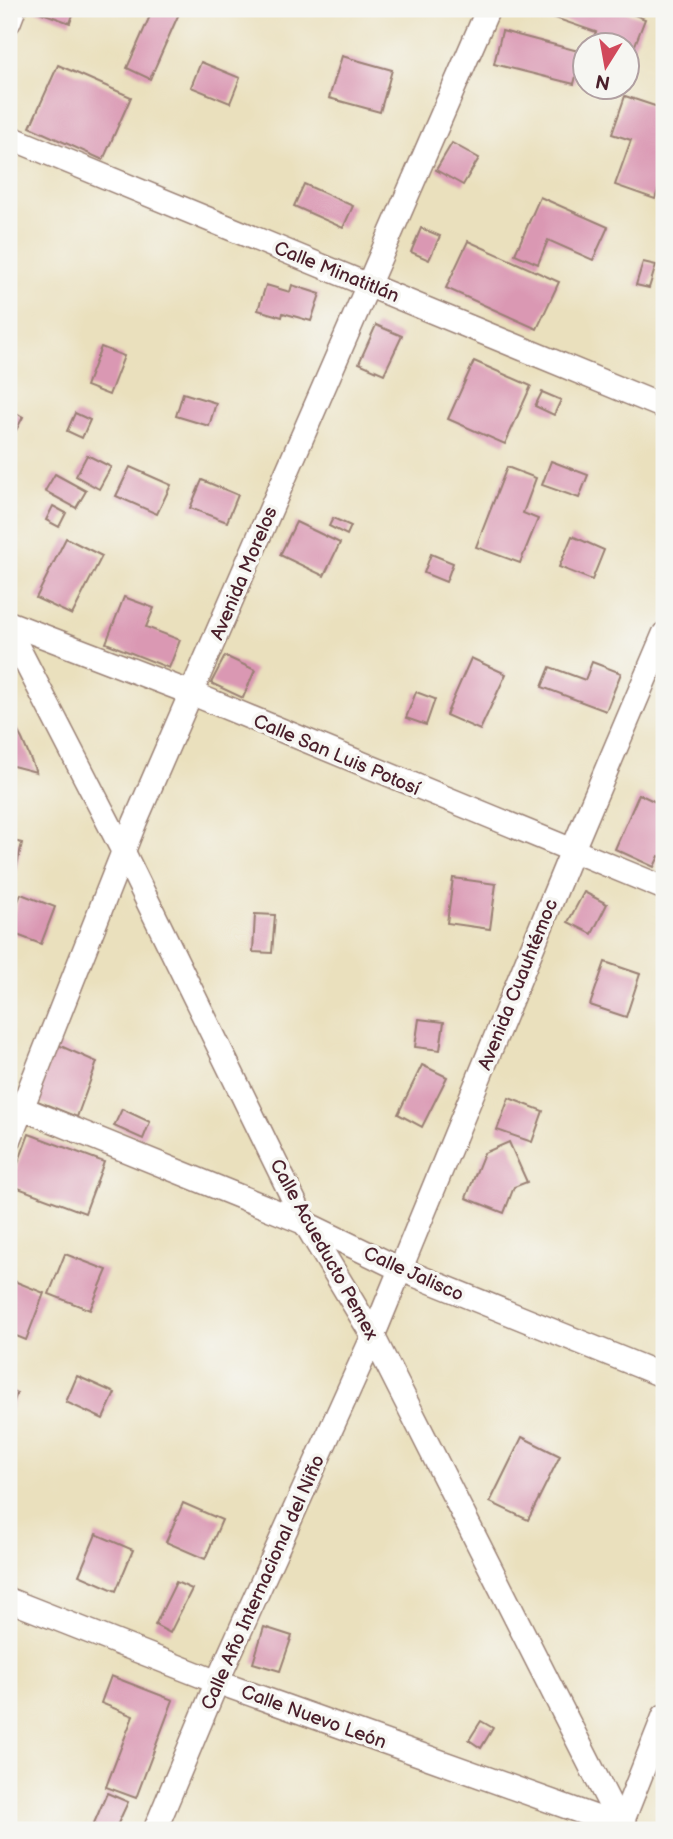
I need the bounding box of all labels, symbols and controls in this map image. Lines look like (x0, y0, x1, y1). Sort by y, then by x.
north arrow (572, 32, 642, 102)
text: N (594, 69, 612, 94)
street label: Calle Minatitlán (270, 237, 402, 308)
street label: Avenida Morelos (206, 504, 283, 644)
street label: Calle San Luis Potosí (250, 710, 424, 801)
street label: Avenida Cuauhtémoc (474, 896, 563, 1073)
street label: Calle Acueducto Pemex (264, 1155, 383, 1344)
street label: Calle Jalisco (360, 1242, 467, 1307)
street label: Calle Año Internacional del Niño (197, 1452, 330, 1714)
street label: Calle Nuevo León (238, 1680, 389, 1754)

